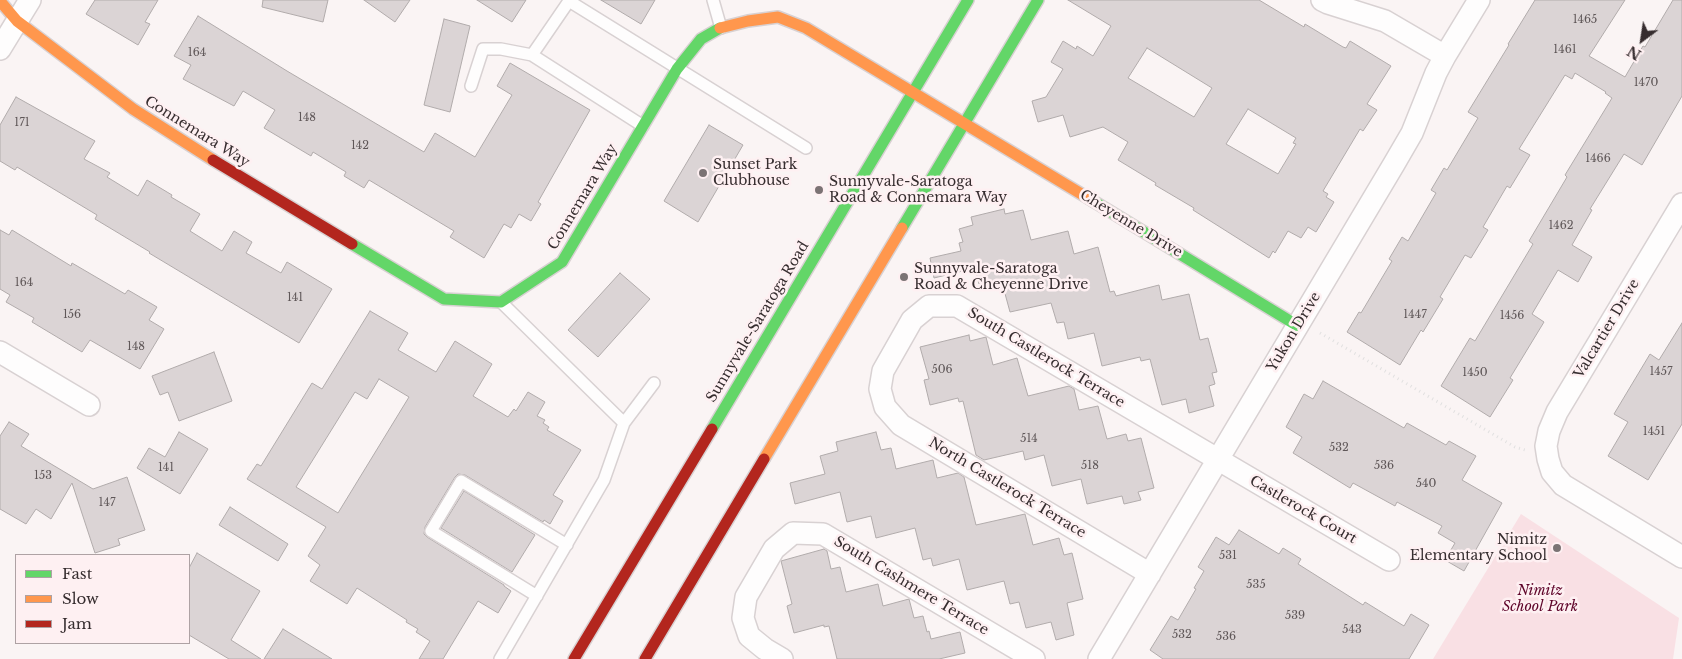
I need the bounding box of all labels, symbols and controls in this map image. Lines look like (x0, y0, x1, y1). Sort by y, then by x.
house number: 1465 (1573, 13, 1597, 27)
north arrow (1617, 15, 1667, 65)
text: N (1624, 42, 1645, 64)
house number: 1461 (1553, 43, 1577, 57)
house number: 164 (188, 46, 206, 60)
house number: 1470 (1634, 76, 1658, 90)
street label: Connemara Way (141, 93, 253, 171)
house number: 148 (298, 111, 316, 125)
house number: 171 (14, 116, 30, 130)
house number: 142 (351, 139, 369, 153)
street label: Connemara Way (545, 141, 621, 253)
house number: 1466 (1585, 152, 1611, 166)
place label: Sunset Park Clubhouse (713, 157, 797, 190)
marker: Sunset Park Clubhouse (697, 167, 709, 179)
place label: Sunnyvale-Saratoga Road & Connemara Way (829, 174, 1007, 206)
marker: Sunnyvale-Saratoga Road & Connemara Way (813, 184, 825, 196)
street label: Cheyenne Drive (1077, 187, 1185, 261)
house number: 1462 (1548, 219, 1574, 233)
street label: Sunnyvale-Saratoga Road (703, 239, 813, 405)
place label: Sunnyvale-Saratoga Road & Cheyenne Drive (914, 261, 1088, 294)
marker: Sunnyvale-Saratoga Road & Cheyenne Drive (898, 271, 910, 283)
house number: 164 (15, 276, 33, 290)
street label: Valcartier Drive (1571, 276, 1643, 382)
street label: Yukon Drive (1264, 289, 1324, 375)
house number: 141 (287, 291, 303, 305)
street label: South Castlerock Terrace (965, 304, 1127, 412)
house number: 156 (63, 308, 81, 322)
house number: 1447 (1403, 308, 1427, 322)
house number: 1456 (1500, 309, 1524, 323)
house number: 148 (127, 340, 145, 354)
house number: 506 (931, 363, 953, 377)
house number: 1457 (1649, 365, 1673, 379)
house number: 1450 (1462, 366, 1488, 380)
house number: 1451 (1643, 425, 1665, 439)
house number: 514 (1020, 432, 1038, 446)
street label: North Castlerock Terrace (925, 434, 1089, 542)
house number: 532 (1329, 441, 1349, 455)
house number: 518 (1081, 459, 1099, 473)
house number: 536 (1374, 459, 1394, 473)
house number: 141 (158, 461, 174, 475)
house number: 153 (34, 469, 52, 483)
street label: Castlerock Court (1247, 473, 1359, 547)
house number: 540 (1416, 477, 1436, 491)
house number: 147 (99, 496, 115, 510)
place label: Nimitz Elementary School (1410, 532, 1547, 564)
street label: South Cashmere Terrace (831, 533, 991, 639)
marker: Nimitz Elementary School (1551, 542, 1563, 554)
house number: 531 (1219, 549, 1237, 563)
legend (15, 554, 190, 644)
text: Fast (62, 564, 92, 583)
house number: 535 (1246, 578, 1266, 592)
park label: Nimitz School Park (1502, 583, 1578, 616)
text: Slow (62, 589, 99, 608)
house number: 539 (1285, 609, 1305, 623)
text: Jam (62, 614, 92, 633)
house number: 543 (1342, 623, 1362, 637)
house number: 532 (1172, 628, 1192, 642)
house number: 536 (1216, 630, 1236, 644)

